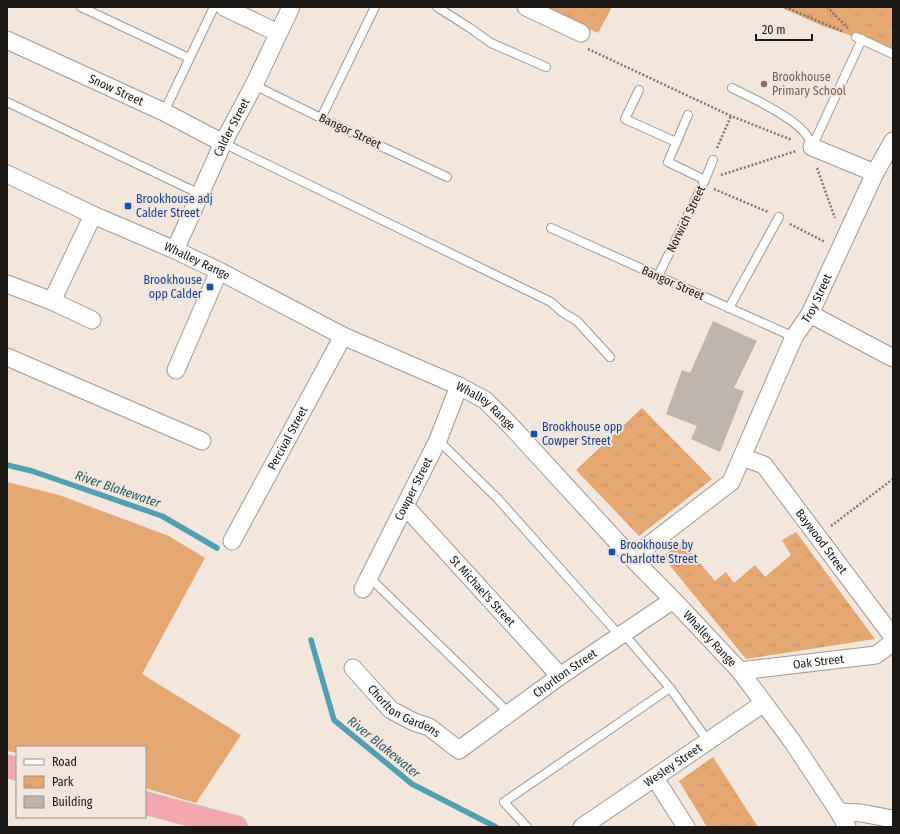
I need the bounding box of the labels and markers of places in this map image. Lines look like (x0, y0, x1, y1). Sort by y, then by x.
place label: Brookhouse Primary School (772, 70, 846, 98)
marker: Brookhouse Primary School (759, 79, 769, 89)
place label: Brookhouse adj Calder Street (136, 192, 213, 220)
marker: Brookhouse adj Calder Street (123, 201, 133, 211)
place label: Brookhouse opp Calder (143, 273, 203, 301)
marker: Brookhouse opp Calder (205, 282, 215, 292)
place label: Brookhouse opp Cowper Street (542, 420, 623, 448)
marker: Brookhouse opp Cowper Street (529, 429, 539, 439)
place label: Brookhouse by Charlotte Street (620, 538, 698, 566)
marker: Brookhouse by Charlotte Street (607, 547, 617, 557)

